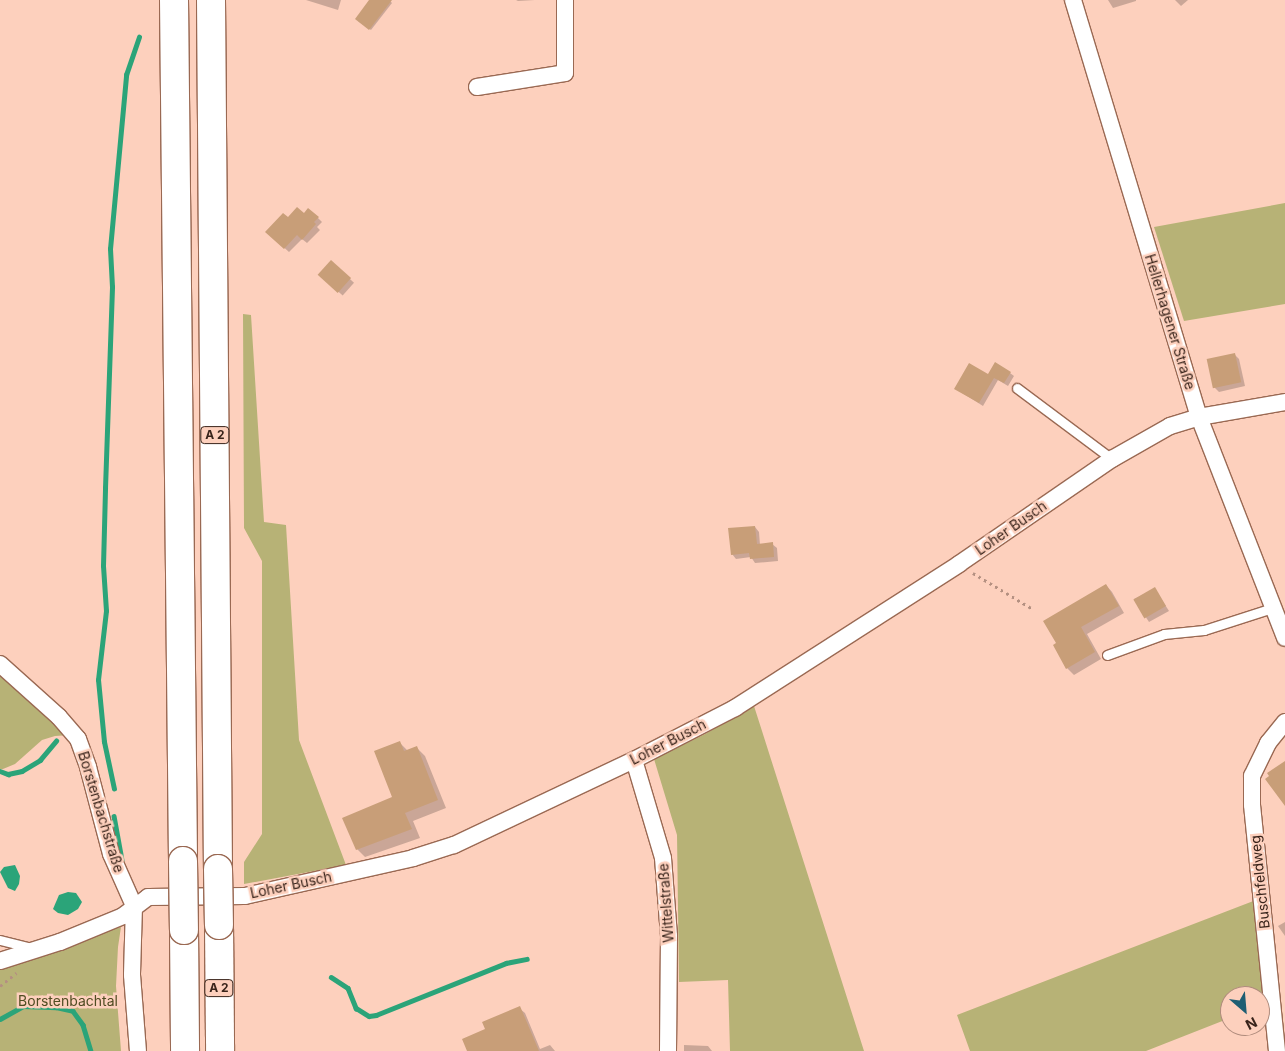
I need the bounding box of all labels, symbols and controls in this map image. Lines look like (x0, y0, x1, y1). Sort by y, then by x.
street label: Hellerhagener Straße (1141, 252, 1199, 392)
road number: A 2 (200, 426, 230, 444)
street label: Loher Busch (972, 497, 1050, 559)
street label: Loher Busch (627, 716, 709, 768)
street label: Borstenbachstraße (75, 749, 127, 875)
street label: Buschfeldweg (1247, 834, 1273, 930)
street label: Wittelstraße (655, 863, 677, 943)
street label: Loher Busch (249, 868, 333, 902)
road number: A 2 (204, 978, 234, 998)
north arrow (1220, 986, 1270, 1036)
park label: Borstenbachtal (18, 993, 118, 1009)
text: N (1243, 1014, 1260, 1034)

